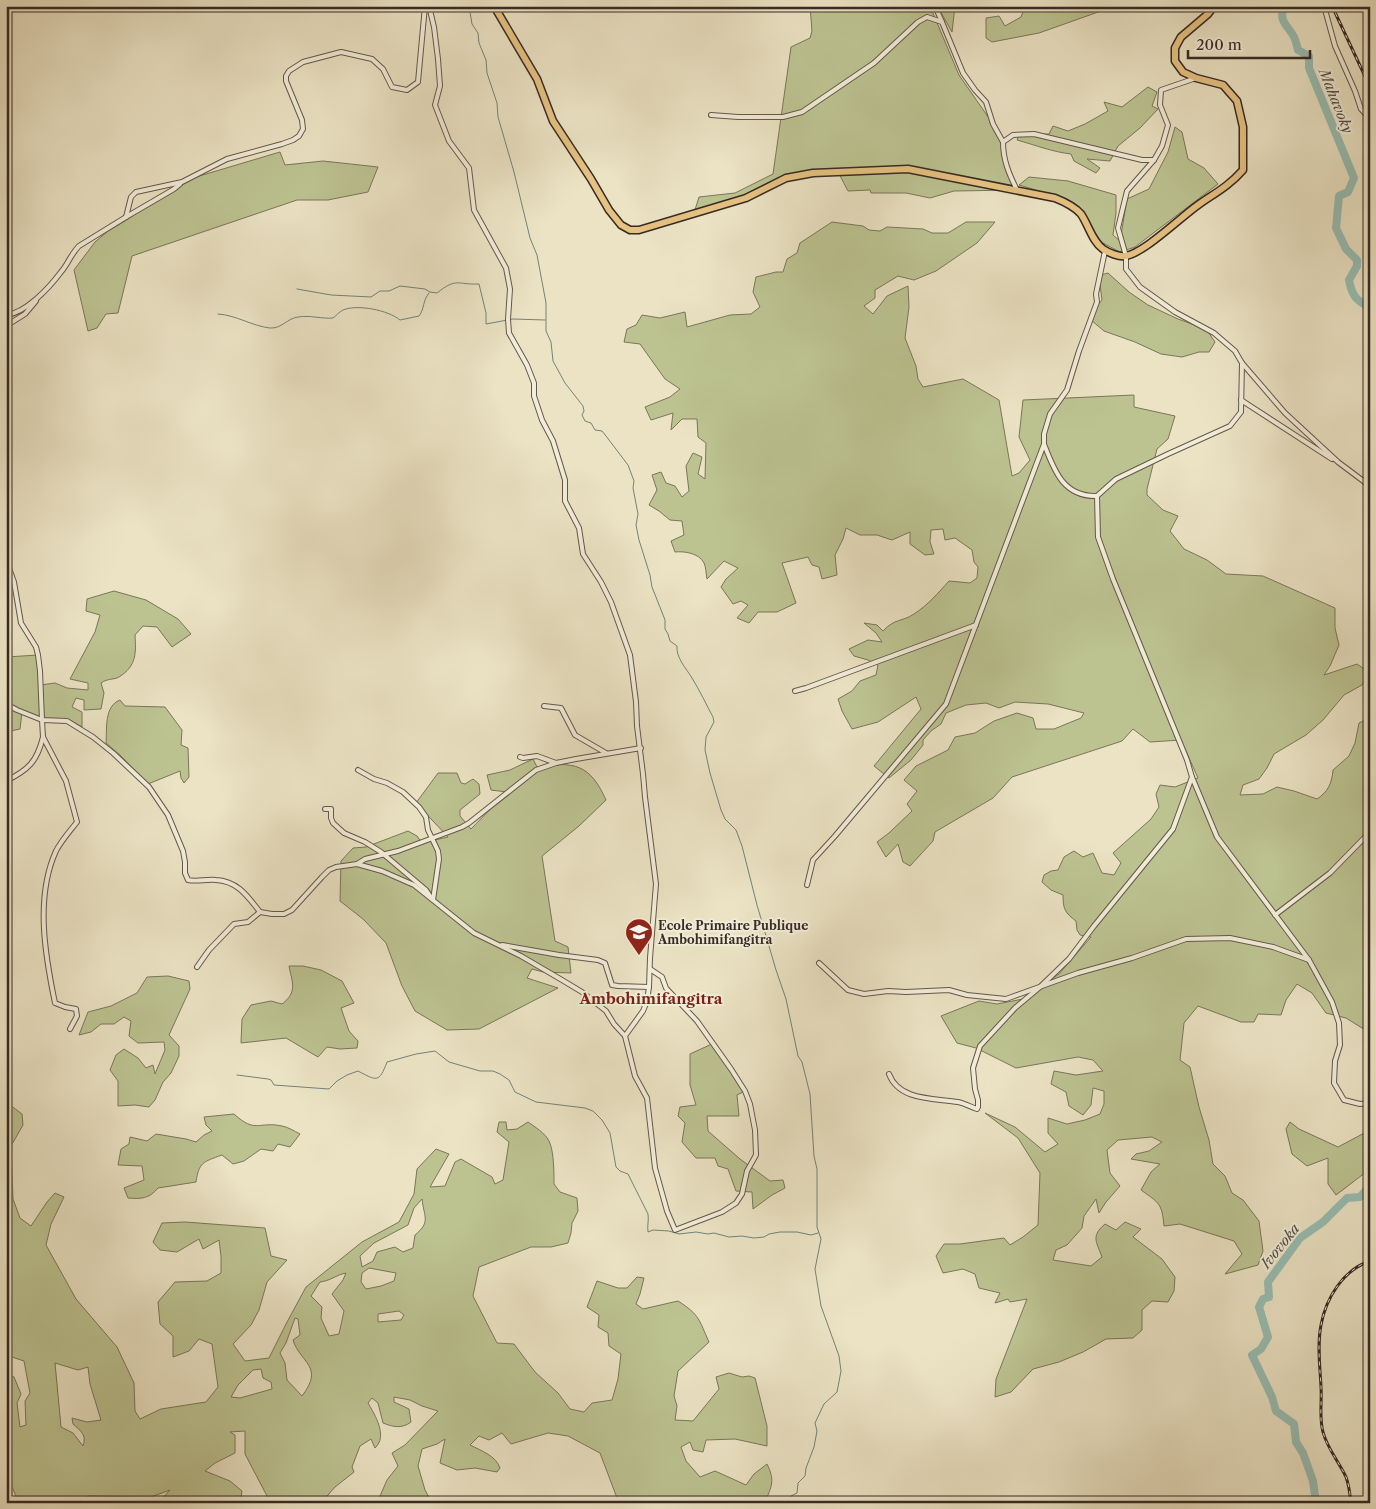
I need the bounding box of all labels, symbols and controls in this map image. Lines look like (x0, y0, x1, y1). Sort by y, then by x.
scale bar (1188, 28, 1311, 60)
text: 200 m (1196, 35, 1242, 54)
water label: Mahavoky (1314, 64, 1357, 136)
school or university icon: Ecole Primaire Publique Ambohimifangitra (624, 917, 654, 956)
place label: Ecole Primaire Publique Ambohimifangitra (657, 918, 808, 947)
district label: Ambohimifangitra (579, 989, 723, 1008)
water label: Ivovoka (1256, 1220, 1304, 1273)

